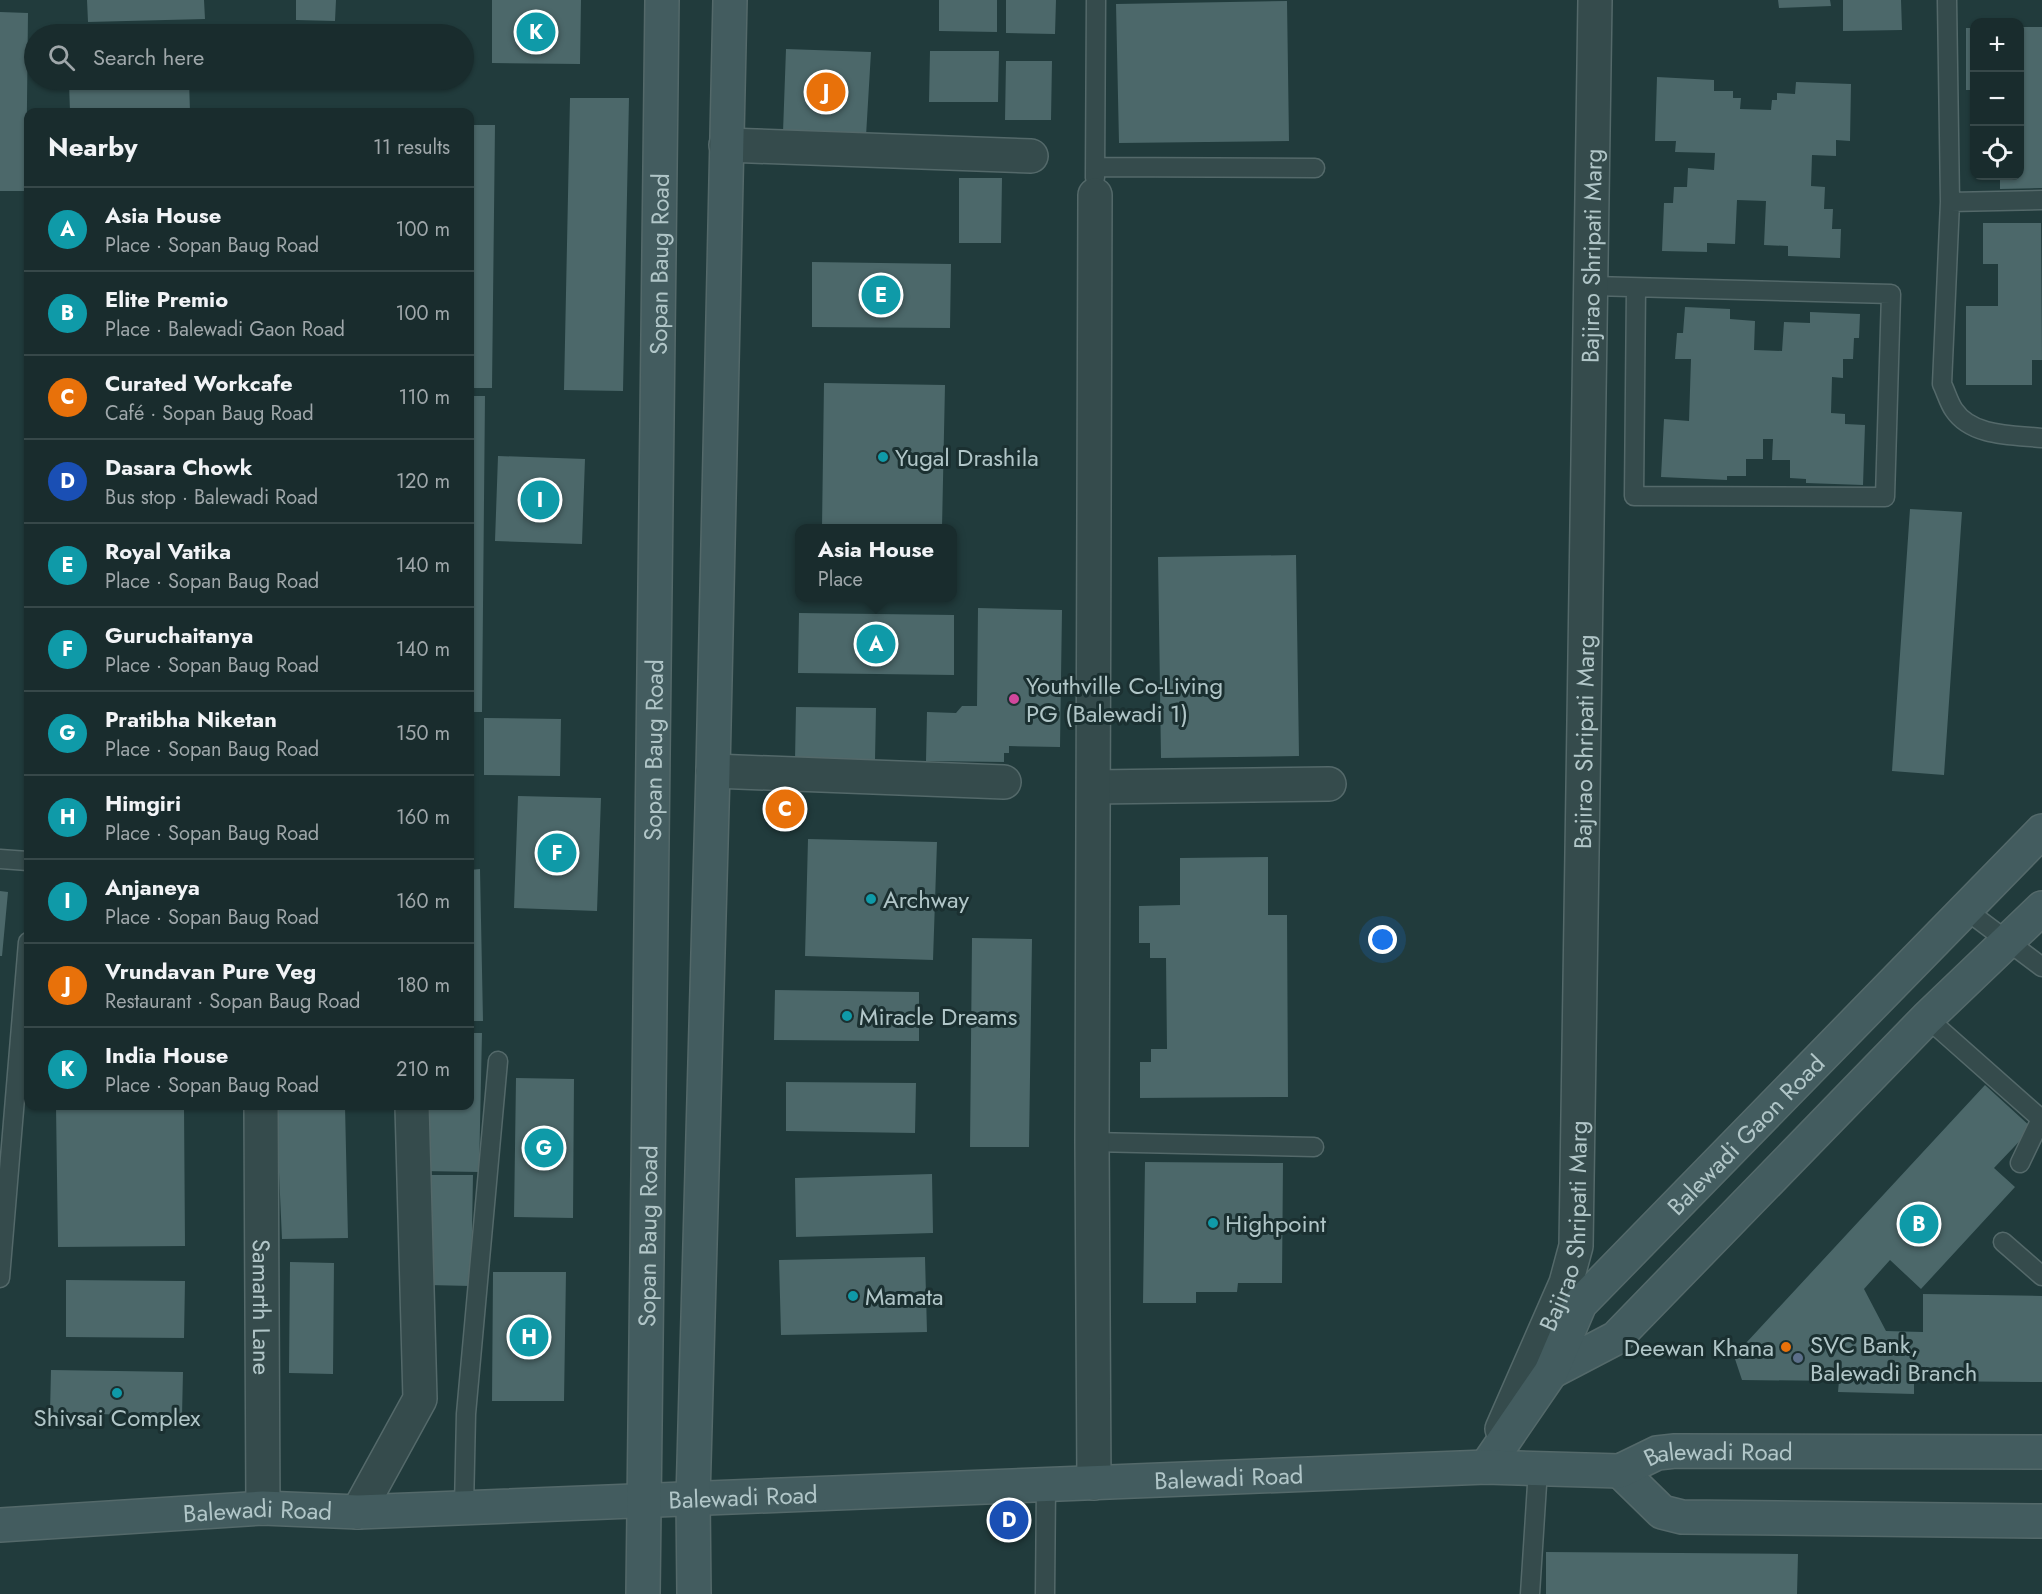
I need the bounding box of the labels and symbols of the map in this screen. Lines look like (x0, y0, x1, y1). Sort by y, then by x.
pin: K (516, 9, 556, 54)
pin: J (806, 70, 846, 115)
street label: Bajirao Shripati Marg (1572, 148, 1610, 363)
street label: Sopan Baug Road (640, 173, 677, 355)
pin: E (862, 272, 900, 318)
place label: Yugal Drashila (895, 440, 1039, 475)
marker: Yugal Drashila (876, 450, 890, 464)
pin: I (520, 478, 560, 522)
pin: A (856, 622, 896, 666)
street label: Bajirao Shripati Marg (1565, 634, 1603, 849)
street label: Sopan Baug Road (634, 659, 672, 841)
place label: Youthville Co-Living PG (Balewadi 1) (1026, 668, 1223, 731)
marker: Youthville Co-Living PG (Balewadi 1) (1007, 692, 1021, 706)
pin: C (766, 786, 804, 832)
pin: F (538, 830, 576, 876)
place label: Archway (883, 882, 969, 917)
marker: Archway (864, 892, 878, 906)
your location (1368, 925, 1397, 954)
place label: Miracle Dreams (859, 999, 1018, 1034)
marker: Miracle Dreams (840, 1009, 854, 1023)
street label: Balewadi Gaon Road (1659, 1046, 1832, 1223)
street label: Bajirao Shripati Marg (1530, 1120, 1595, 1336)
pin: G (524, 1126, 564, 1170)
street label: Sopan Baug Road (629, 1145, 666, 1327)
pin: B (1900, 1202, 1938, 1246)
place label: Highpoint (1225, 1206, 1326, 1241)
marker: Highpoint (1206, 1216, 1220, 1230)
street label: Samarth Lane (244, 1239, 280, 1375)
place label: Mamata (865, 1279, 944, 1314)
marker: Mamata (846, 1289, 860, 1303)
pin: H (510, 1314, 548, 1360)
place label: SVC Bank, Balewadi Branch (1810, 1327, 1977, 1390)
place label: Deewan Khana (1624, 1330, 1774, 1365)
marker: Deewan Khana (1779, 1340, 1793, 1354)
marker: SVC Bank, Balewadi Branch (1791, 1351, 1805, 1365)
marker: Shivsai Complex (110, 1386, 124, 1400)
place label: Shivsai Complex (34, 1400, 201, 1435)
street label: Balewadi Road (1637, 1433, 1793, 1475)
street label: Balewadi Road (1153, 1457, 1304, 1498)
street label: Balewadi Road (668, 1476, 818, 1517)
street label: Balewadi Road (182, 1490, 333, 1531)
pin: D (990, 1498, 1028, 1543)

